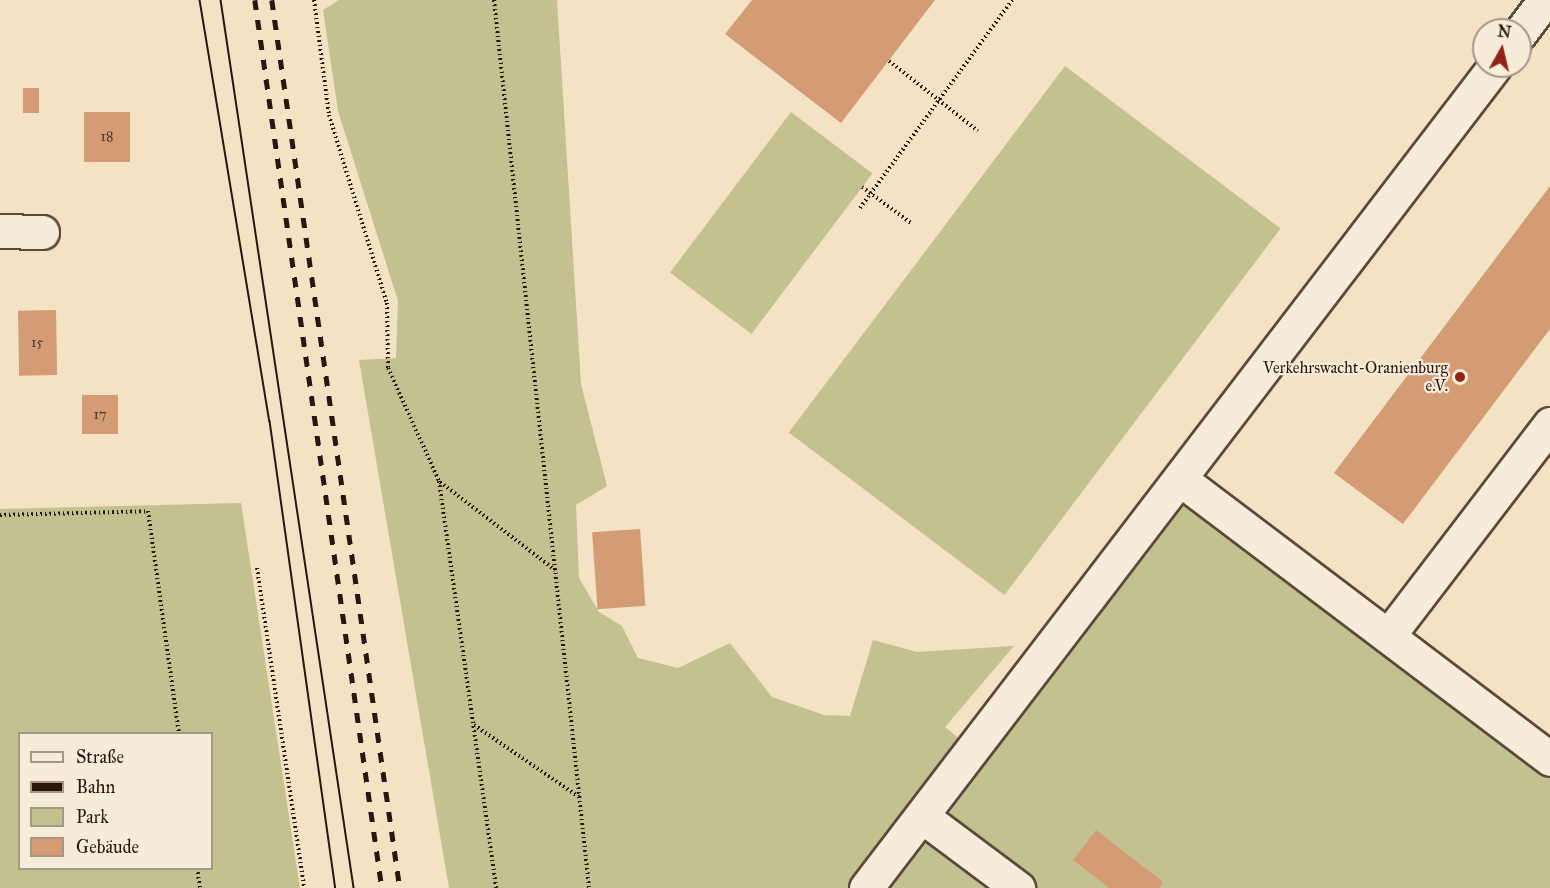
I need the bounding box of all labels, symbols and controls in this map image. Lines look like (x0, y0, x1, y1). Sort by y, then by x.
north arrow (1472, 18, 1532, 78)
text: N (1496, 21, 1512, 42)
house number: 18 (101, 129, 113, 145)
house number: 15 (31, 335, 43, 351)
place label: Verkehrswacht-Oranienburg e.V. (1263, 358, 1448, 396)
marker: Verkehrswacht-Oranienburg e.V. (1453, 370, 1467, 384)
house number: 17 (93, 407, 107, 423)
legend (18, 732, 213, 870)
text: Straße (76, 746, 124, 768)
text: Bahn (76, 776, 115, 798)
text: Park (76, 806, 109, 828)
text: Gebäude (76, 836, 139, 858)

